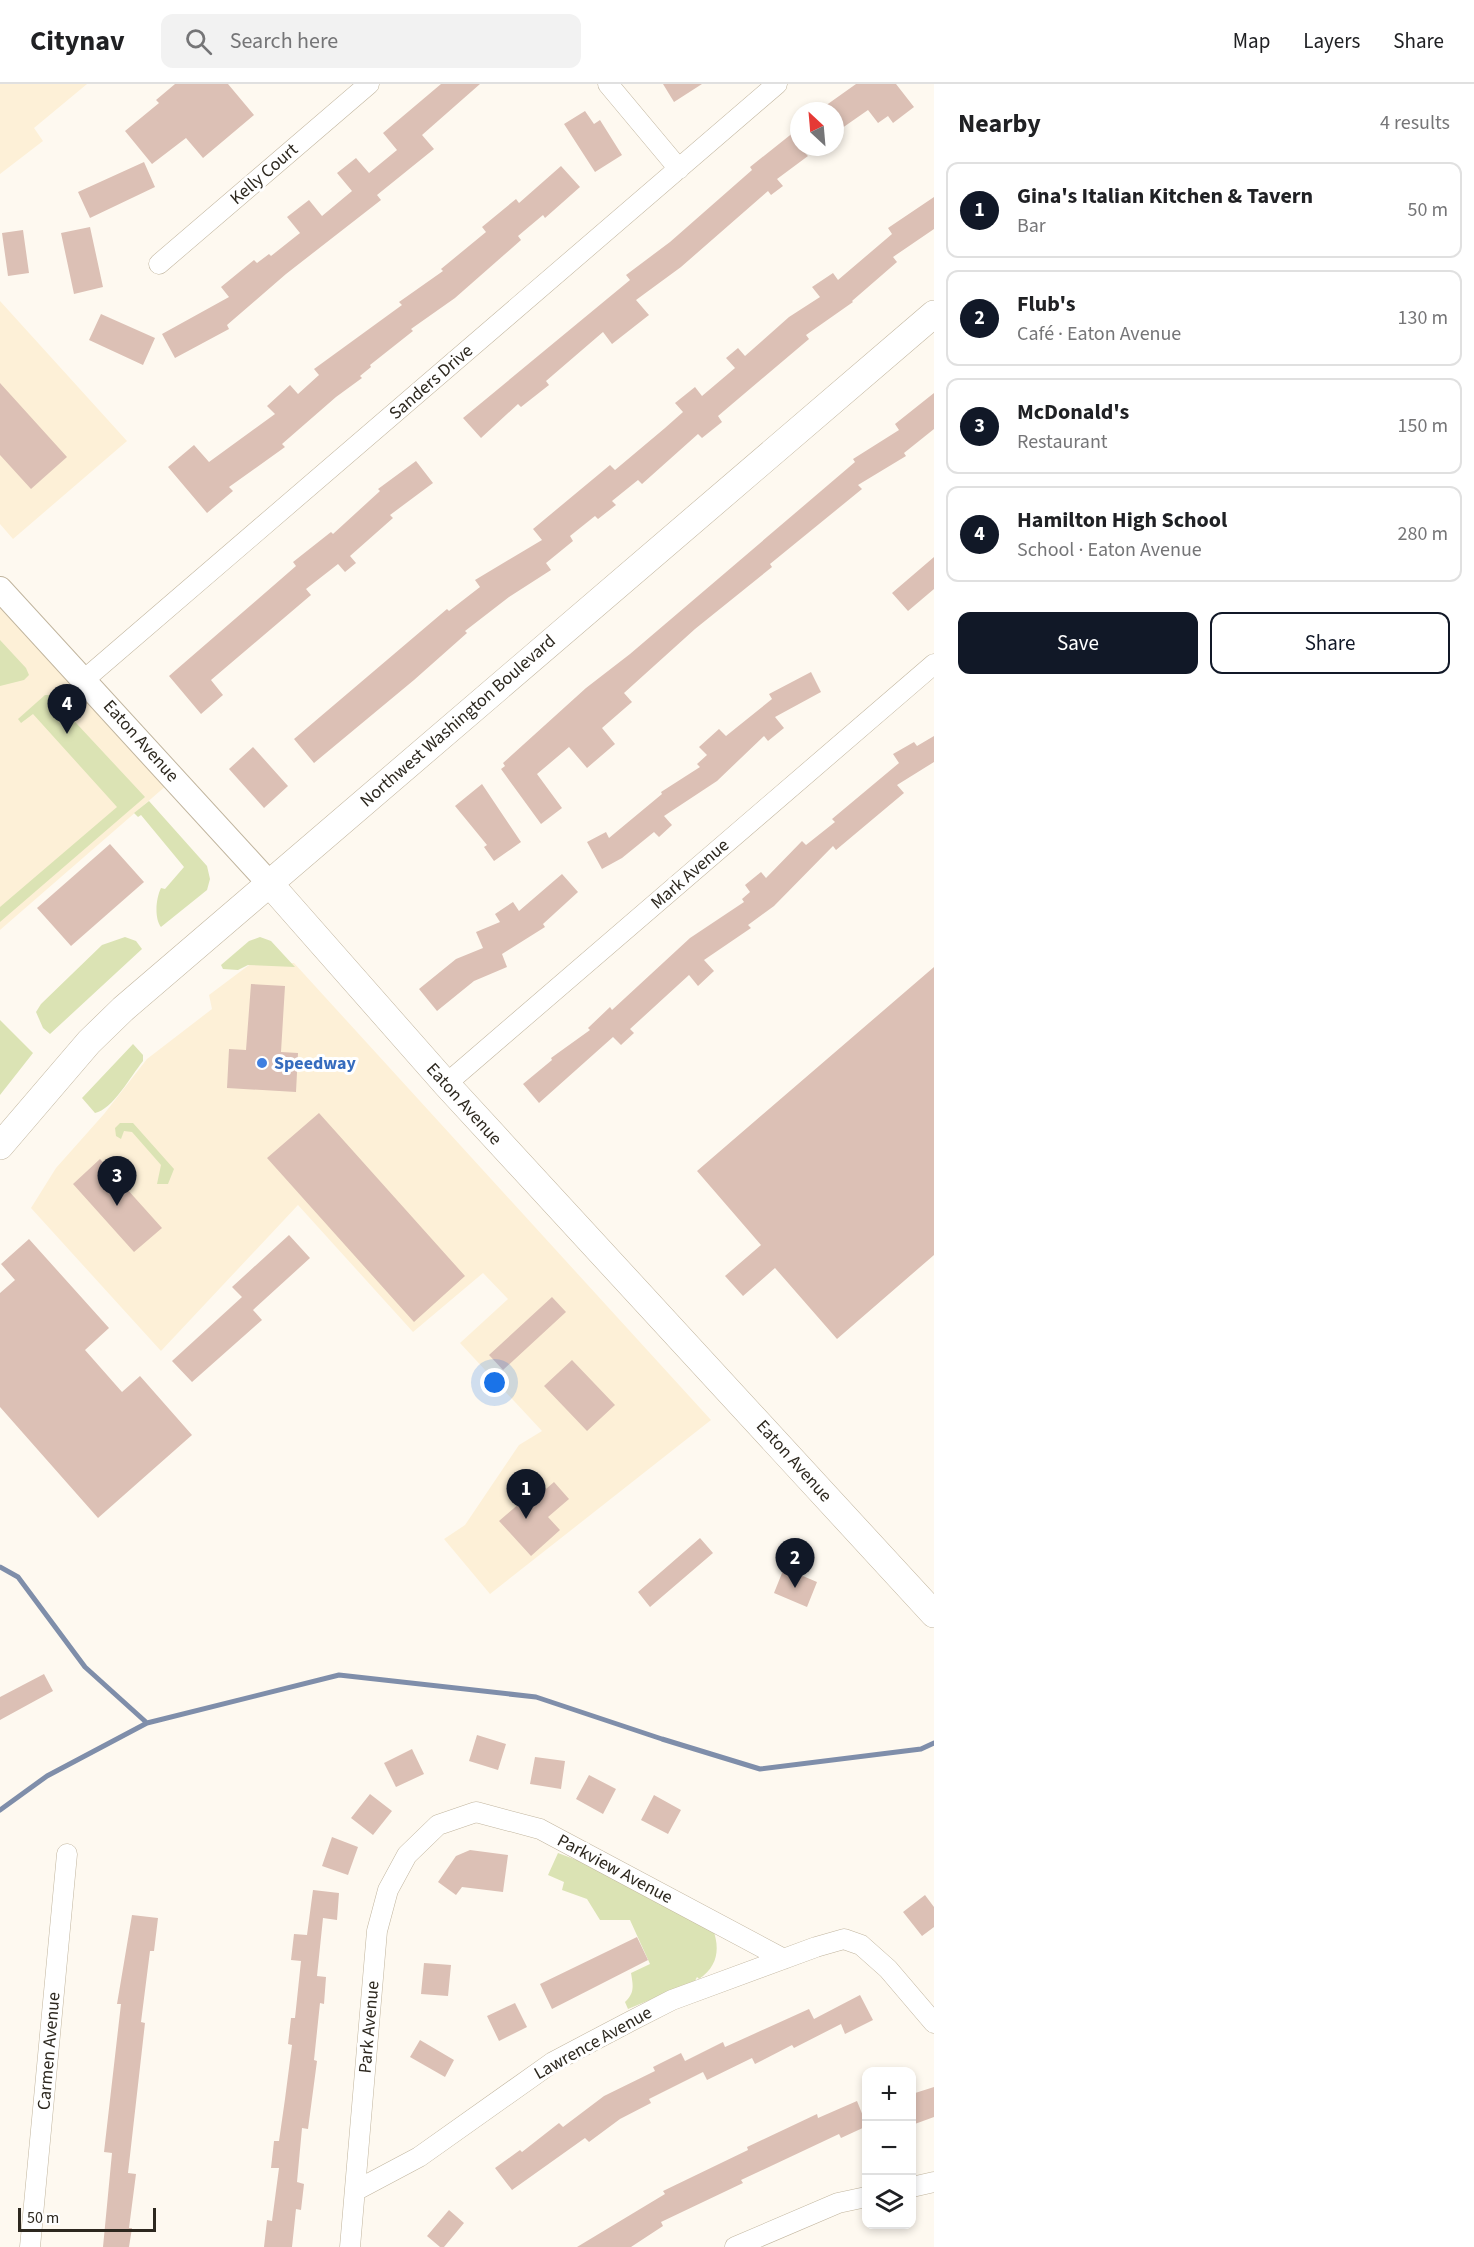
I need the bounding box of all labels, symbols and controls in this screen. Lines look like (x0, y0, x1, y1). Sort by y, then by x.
search box (161, 14, 581, 68)
text: Citynav (30, 21, 125, 61)
icon: search (182, 25, 215, 58)
text: Search here (230, 25, 338, 57)
text: Map (1233, 26, 1270, 56)
text: Layers (1303, 26, 1360, 56)
text: Share (1393, 26, 1444, 56)
north arrow (790, 102, 844, 156)
text: Nearby (958, 105, 1041, 142)
text: 4 results (1380, 109, 1450, 137)
street label: Kelly Court (225, 137, 303, 211)
text: Gina's Italian Kitchen & Tavern (1017, 180, 1313, 212)
text: 1 (974, 196, 985, 224)
text: 50 m (1408, 196, 1448, 224)
text: Bar (1017, 212, 1046, 240)
text: Flub's (1017, 288, 1076, 320)
text: 2 (974, 304, 985, 332)
text: 130 m (1398, 304, 1448, 332)
text: Café · Eaton Avenue (1017, 320, 1181, 348)
street label: Sanders Drive (384, 338, 478, 425)
text: McDonald's (1017, 396, 1129, 428)
text: 3 (974, 412, 985, 440)
text: 150 m (1398, 412, 1448, 440)
text: Restaurant (1017, 428, 1108, 456)
text: Hamilton High School (1017, 504, 1227, 536)
text: 4 (974, 520, 985, 548)
text: 280 m (1398, 520, 1448, 548)
text: School · Eaton Avenue (1017, 536, 1202, 564)
button: Save (958, 612, 1198, 674)
button: Share (1210, 612, 1450, 674)
street label: Northwest Washington Boulevard (355, 629, 561, 813)
pin: 4 (48, 684, 86, 734)
street label: Eaton Avenue (97, 694, 185, 788)
street label: Mark Avenue (645, 833, 735, 915)
place label: Speedway (274, 1051, 357, 1076)
marker: Speedway (255, 1056, 269, 1070)
street label: Eaton Avenue (420, 1057, 508, 1151)
pin: 3 (98, 1156, 136, 1206)
your location (480, 1368, 509, 1397)
street label: Eaton Avenue (750, 1414, 838, 1508)
pin: 1 (506, 1470, 546, 1519)
pin: 2 (776, 1538, 814, 1588)
street label: Parkview Avenue (553, 1828, 677, 1910)
street label: Park Avenue (353, 1980, 385, 2074)
street label: Carmen Avenue (31, 1991, 67, 2111)
street label: Lawrence Avenue (529, 2000, 657, 2086)
map controls (862, 2067, 916, 2229)
button: + (862, 2067, 916, 2121)
button: − (862, 2121, 916, 2175)
button: layers (862, 2175, 916, 2229)
scale bar (18, 2205, 156, 2232)
text: 50 m (27, 2207, 59, 2229)

